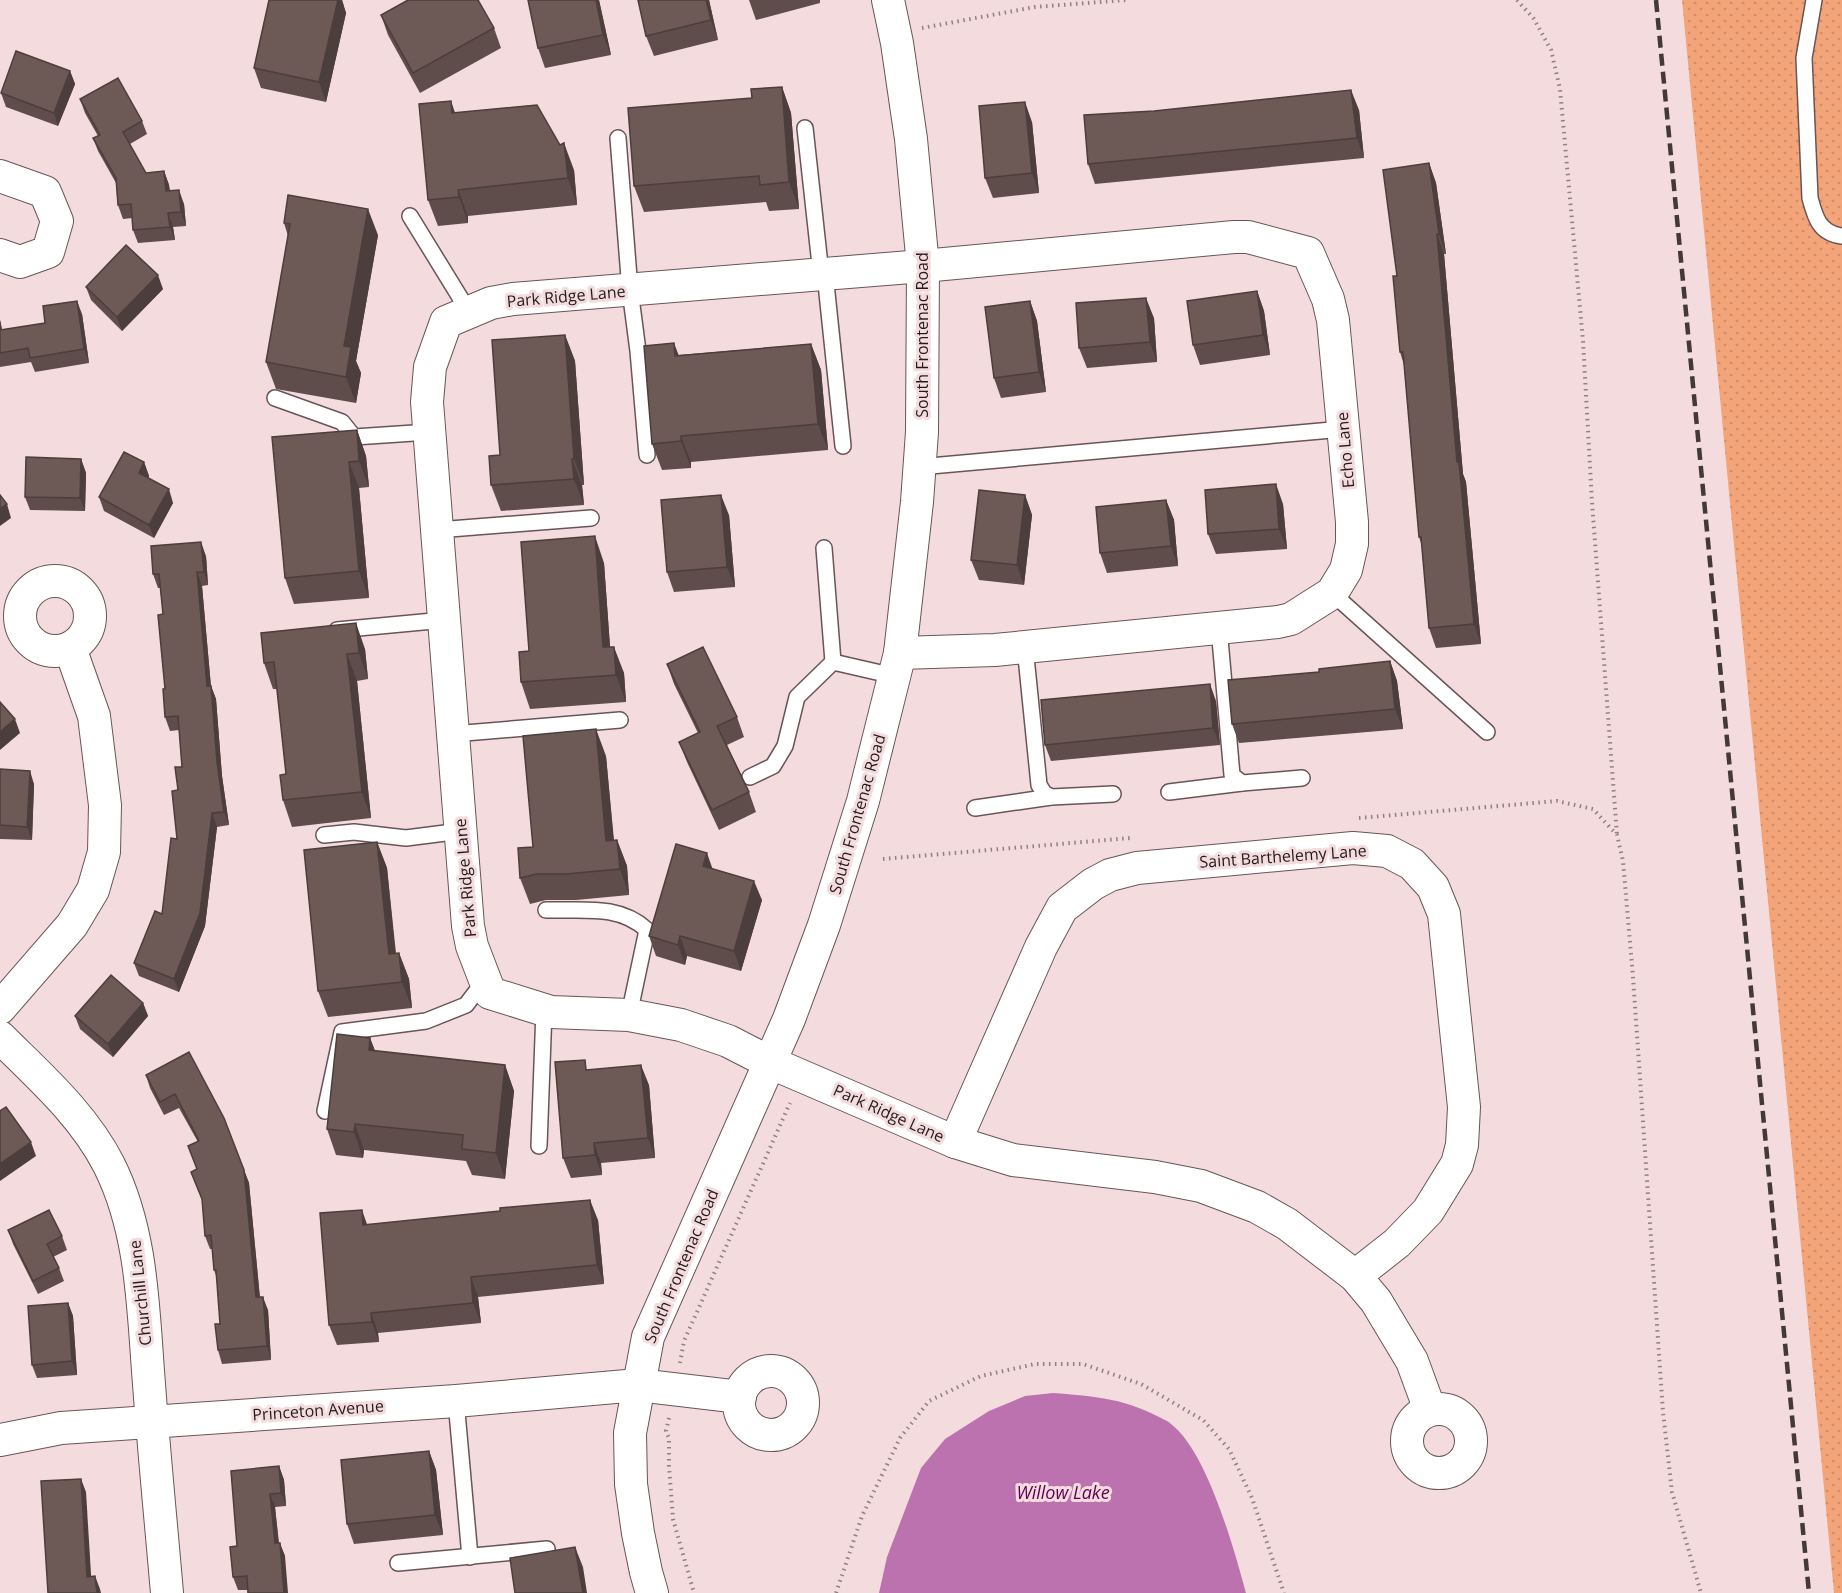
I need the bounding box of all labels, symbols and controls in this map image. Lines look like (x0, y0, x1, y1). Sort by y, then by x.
street label: South Frontenac Road (911, 252, 933, 418)
street label: Park Ridge Lane (506, 280, 626, 312)
street label: Echo Lane (1331, 411, 1359, 489)
street label: South Frontenac Road (824, 731, 890, 897)
street label: Park Ridge Lane (449, 818, 481, 938)
street label: Saint Barthelemy Lane (1199, 839, 1367, 873)
street label: Park Ridge Lane (830, 1079, 948, 1147)
street label: South Frontenac Road (639, 1186, 723, 1346)
street label: Churchill Lane (124, 1239, 156, 1347)
street label: Princeton Avenue (252, 1394, 384, 1426)
water label: Willow Lake (1016, 1480, 1110, 1504)

